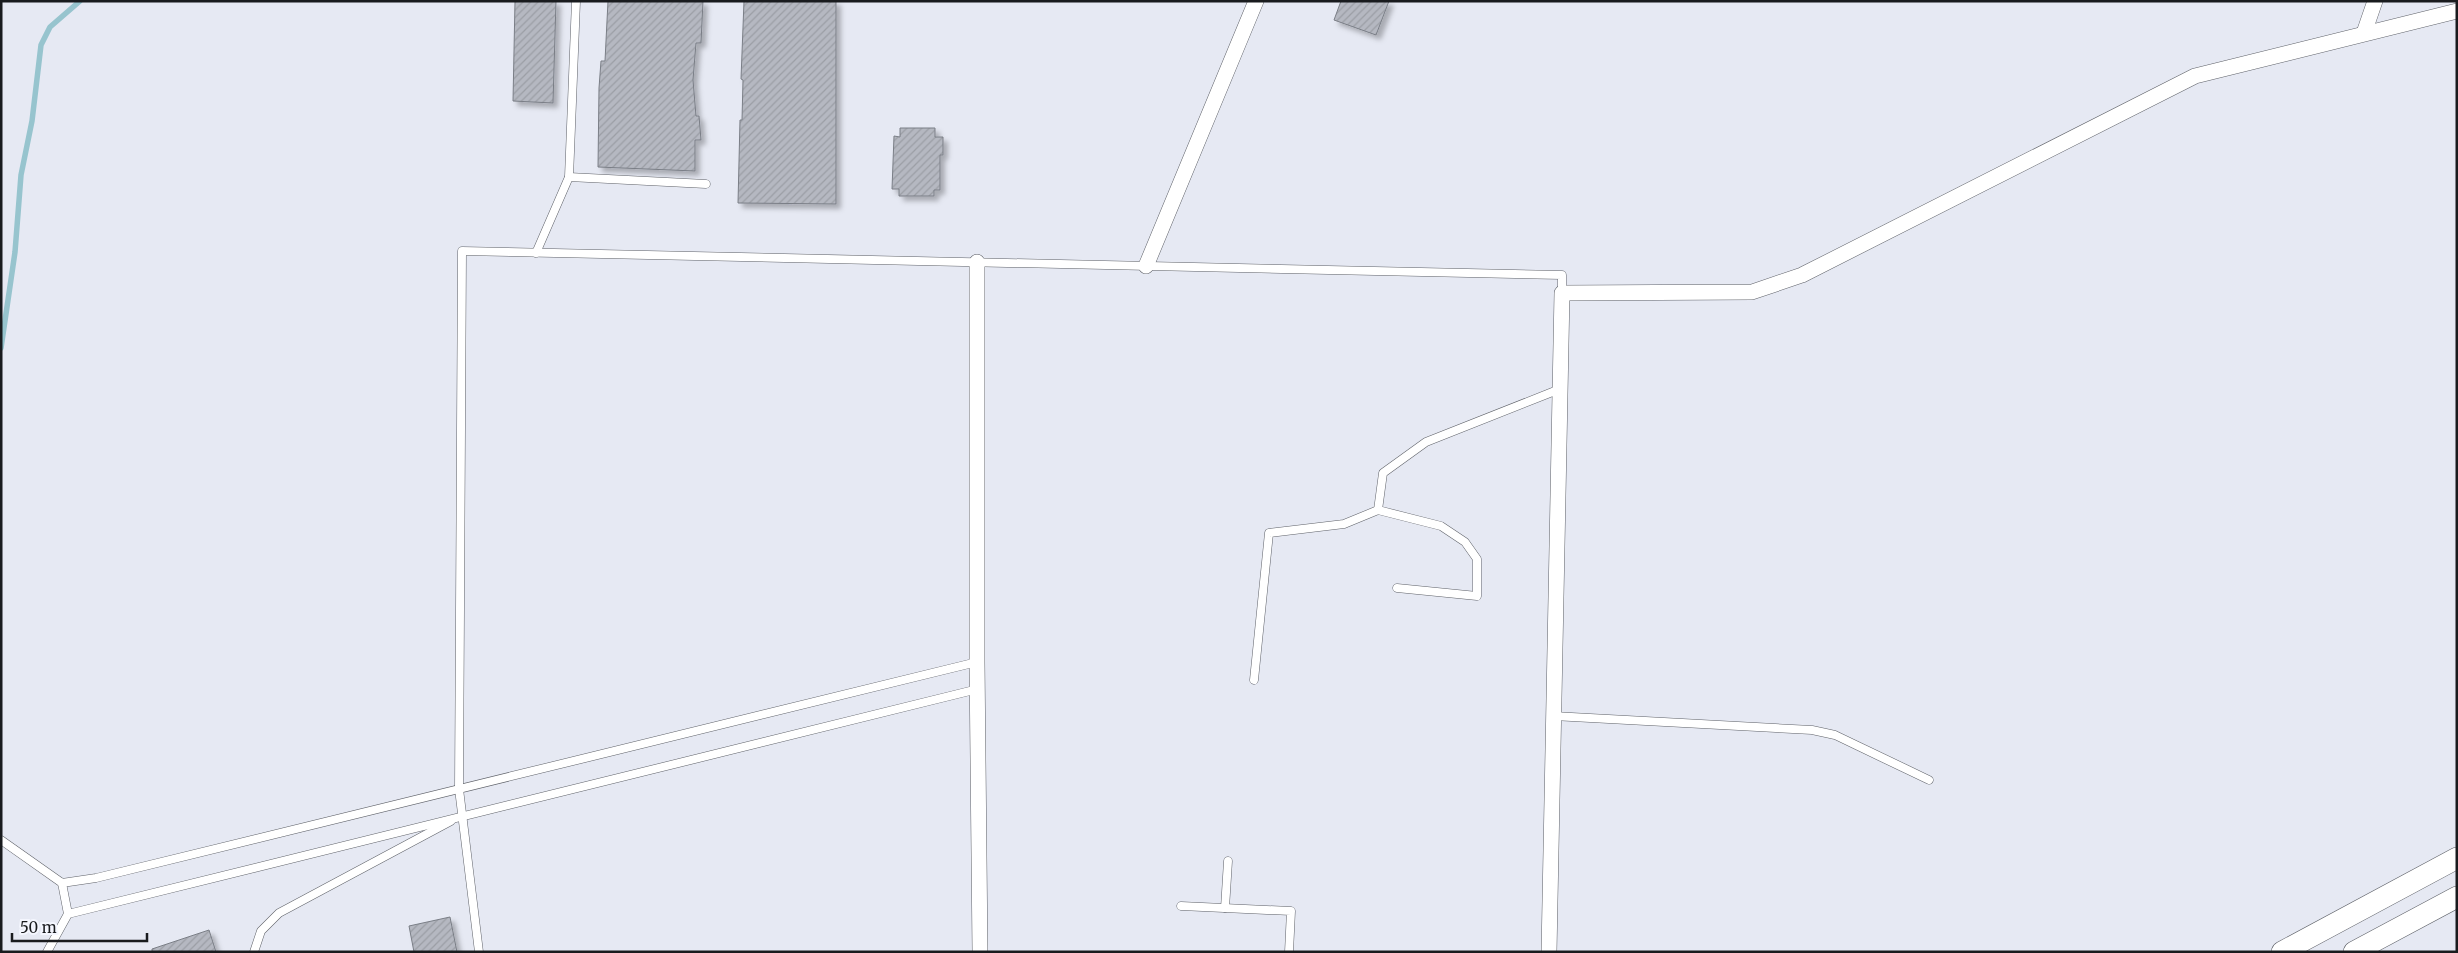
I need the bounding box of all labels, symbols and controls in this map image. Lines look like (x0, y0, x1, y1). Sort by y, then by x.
scale bar (12, 910, 148, 942)
text: 50 m (20, 918, 57, 937)

